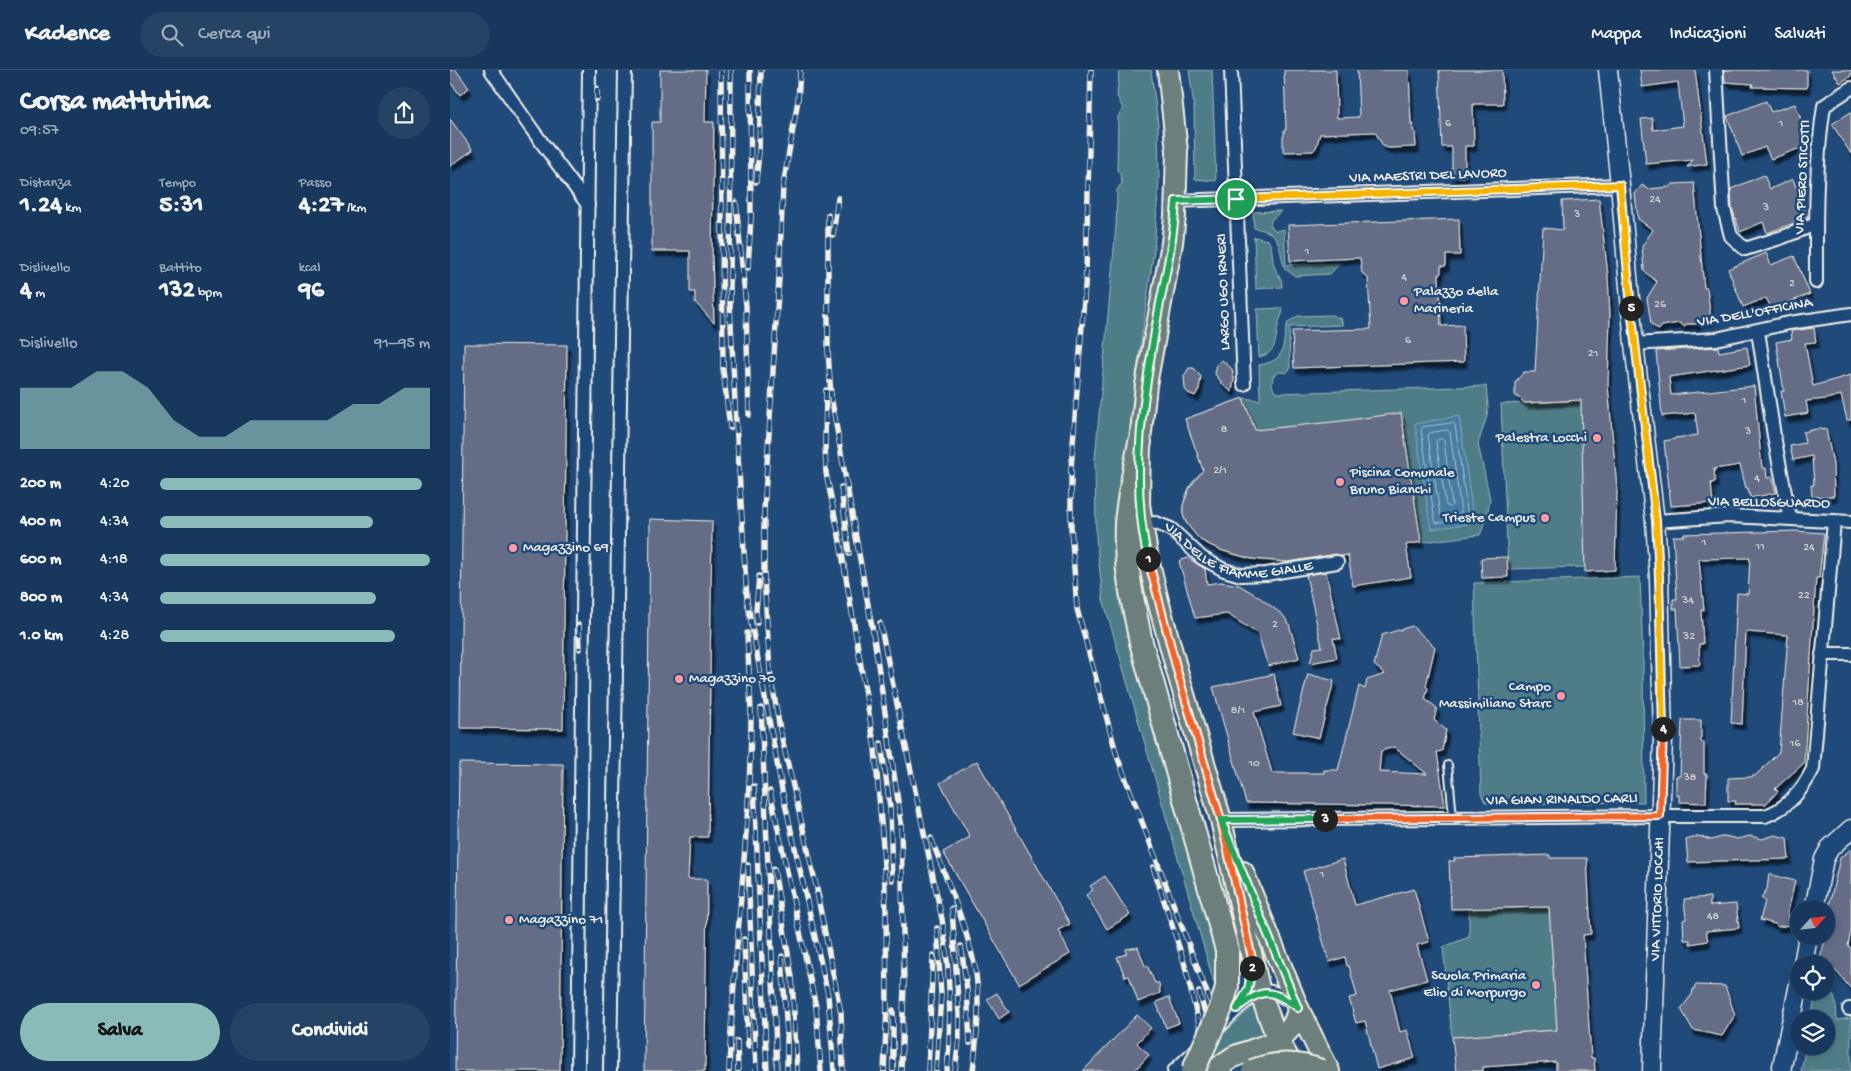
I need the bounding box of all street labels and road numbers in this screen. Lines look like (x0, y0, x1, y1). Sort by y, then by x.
street label: VIA PIERO STICOTTI (1791, 119, 1815, 236)
street label: VIA MAESTRI DEL LAVORO (1348, 164, 1507, 188)
street label: LARGO UGO IRNERI (1213, 233, 1235, 351)
street label: VIA DELL'OFFICINA (1695, 294, 1815, 332)
street label: VIA BELLOSGUARDO (1707, 493, 1830, 513)
street label: VIA DELLE FIAMME GIALLE (1161, 518, 1315, 584)
street label: VIA GIAN RINALDO CARLI (1485, 790, 1638, 810)
street label: VIA VITTORIO LOCCHI (1647, 837, 1669, 962)

